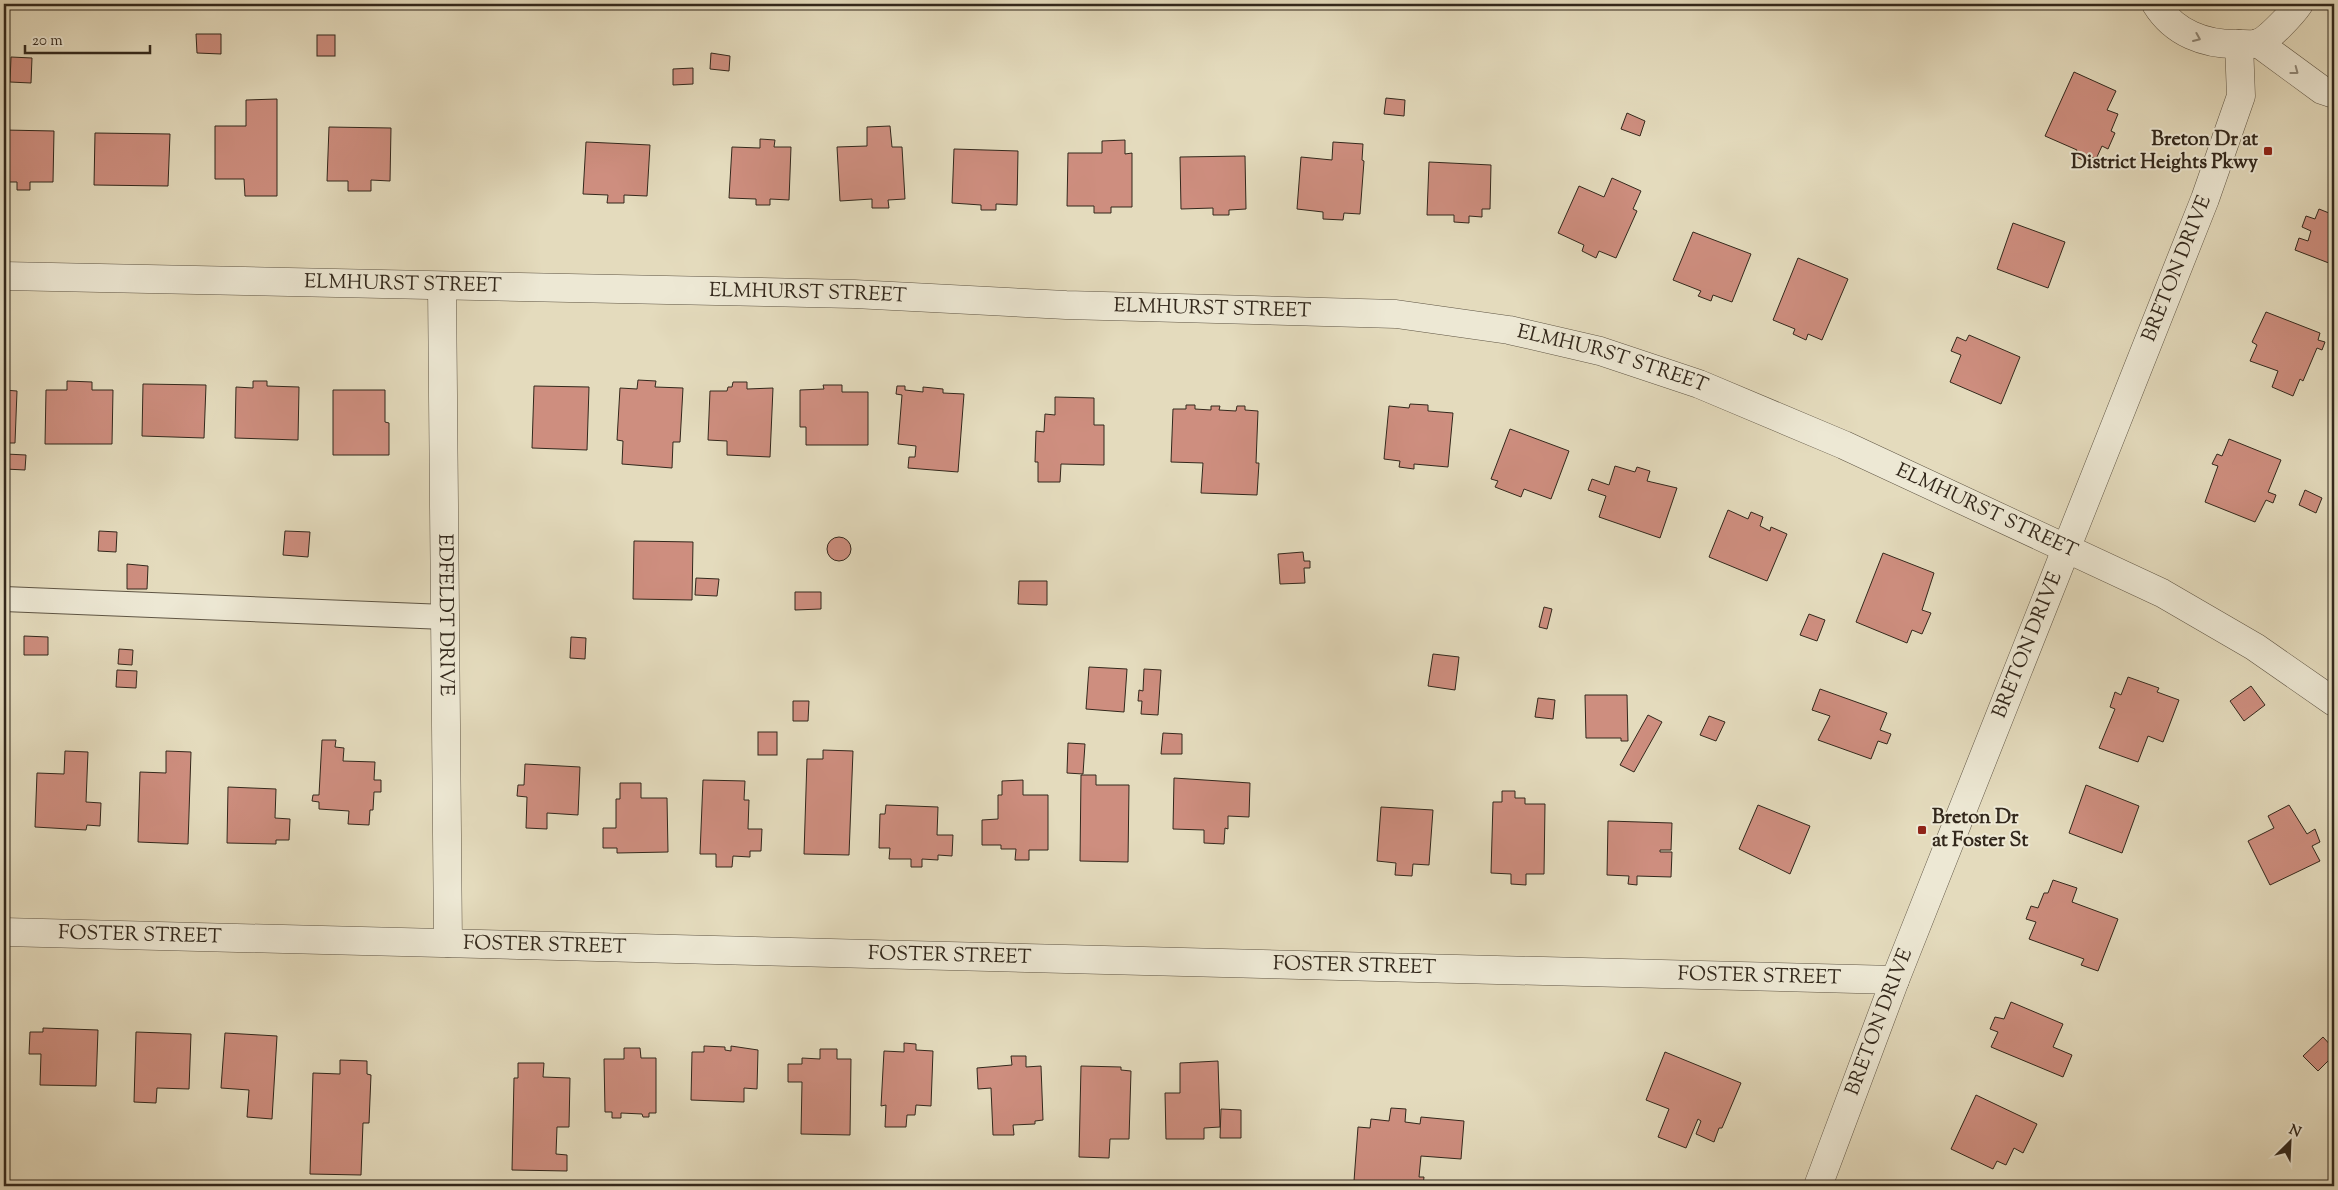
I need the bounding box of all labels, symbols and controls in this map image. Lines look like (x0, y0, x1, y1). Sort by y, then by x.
scale bar (25, 22, 150, 54)
text: 20 m (32, 31, 63, 52)
one-way arrow (2192, 31, 2201, 42)
one-way arrow (2289, 65, 2299, 74)
place label: Breton Dr at District Heights Pkwy (2071, 126, 2258, 178)
marker: Breton Dr at District Heights Pkwy (2262, 145, 2274, 157)
street label: BRETON DRIVE (2135, 191, 2219, 346)
street label: ELMHURST STREET (304, 268, 502, 301)
street label: ELMHURST STREET (709, 276, 907, 311)
street label: ELMHURST STREET (1113, 292, 1312, 326)
street label: ELMHURST STREET (1514, 318, 1712, 401)
street label: ELMHURST STREET (1891, 457, 2082, 566)
street label: EDFELDT DRIVE (430, 534, 460, 696)
street label: BRETON DRIVE (1986, 568, 2070, 723)
place label: Breton Dr at Foster St (1932, 804, 2029, 856)
marker: Breton Dr at Foster St (1916, 824, 1928, 836)
street label: FOSTER STREET (58, 919, 222, 952)
street label: FOSTER STREET (463, 929, 627, 962)
street label: FOSTER STREET (868, 939, 1032, 973)
street label: BRETON DRIVE (1839, 944, 1921, 1100)
street label: FOSTER STREET (1272, 950, 1437, 983)
street label: FOSTER STREET (1677, 960, 1842, 993)
north arrow (2266, 1118, 2316, 1168)
text: N (2285, 1121, 2304, 1143)

